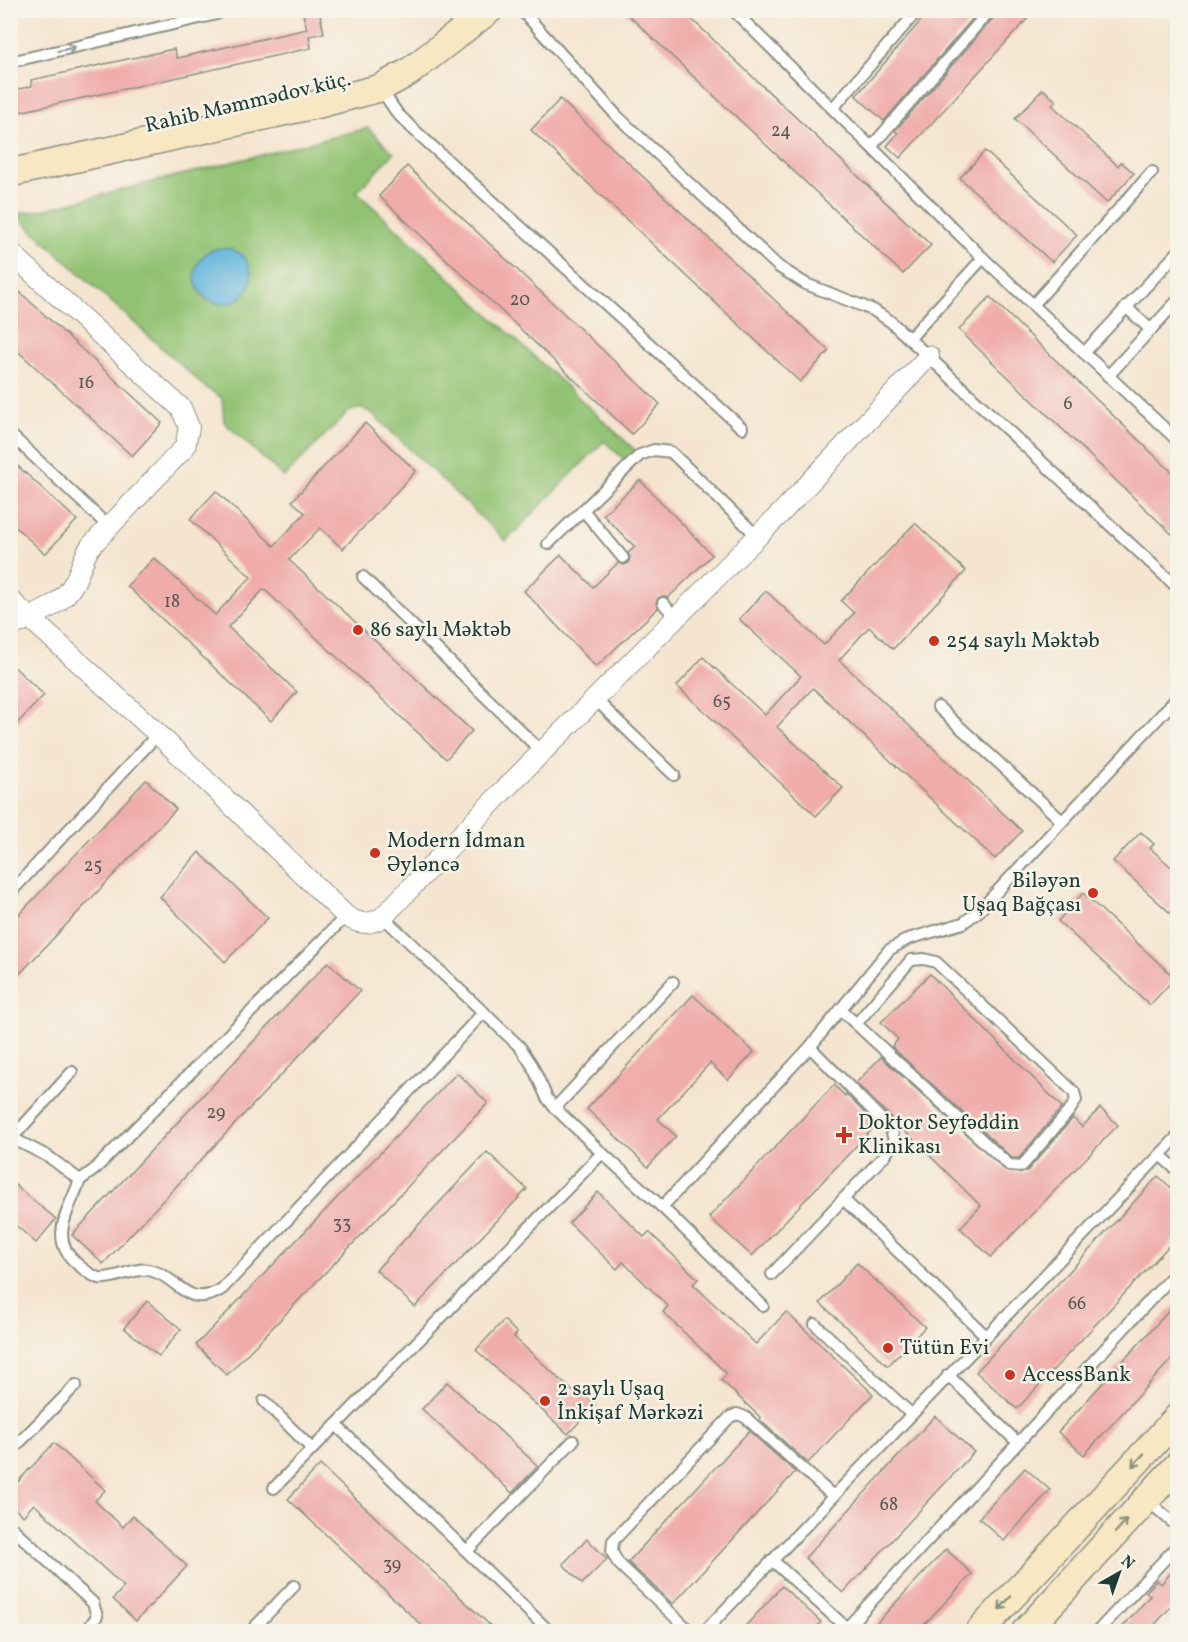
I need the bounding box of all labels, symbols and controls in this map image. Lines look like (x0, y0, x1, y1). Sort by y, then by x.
one-way arrow (57, 43, 77, 54)
street label: Rahib Məmmədov küç. (142, 65, 354, 141)
house number: 24 (771, 119, 791, 144)
house number: 20 (510, 288, 530, 313)
house number: 16 (78, 371, 94, 396)
house number: 6 (1063, 392, 1073, 417)
house number: 18 (164, 590, 180, 615)
place label: 86 saylı Məktəb (370, 616, 511, 645)
marker: 86 saylı Məktəb (351, 623, 365, 637)
place label: 254 saylı Məktəb (946, 627, 1100, 656)
marker: 254 saylı Məktəb (927, 634, 941, 648)
house number: 65 (713, 690, 731, 715)
place label: Modern İdman Əyləncə (387, 827, 526, 880)
marker: Modern İdman Əyləncə (368, 846, 382, 860)
house number: 25 (84, 854, 102, 879)
place label: Biləyən Uşaq Bağçası (962, 867, 1081, 920)
marker: Biləyən Uşaq Bağçası (1086, 886, 1100, 900)
house number: 29 (207, 1101, 225, 1126)
place label: Doktor Seyfәddin Klinikası (858, 1109, 1019, 1162)
marker: Doktor Seyfәddin Klinikası (835, 1126, 853, 1144)
house number: 33 (333, 1212, 351, 1237)
house number: 66 (1068, 1292, 1086, 1317)
place label: Tütün Evi (900, 1334, 989, 1363)
marker: Tütün Evi (881, 1341, 895, 1355)
place label: AccessBank (1022, 1361, 1131, 1390)
marker: AccessBank (1003, 1368, 1017, 1382)
place label: 2 saylı Uşaq İnkişaf Mərkəzi (557, 1375, 703, 1428)
marker: 2 saylı Uşaq İnkişaf Mərkəzi (538, 1394, 552, 1408)
one-way arrow (1131, 1452, 1145, 1467)
house number: 68 (880, 1493, 898, 1518)
one-way arrow (1114, 1519, 1128, 1534)
north arrow (1089, 1543, 1149, 1603)
text: N (1116, 1551, 1139, 1575)
house number: 39 (383, 1553, 401, 1578)
one-way arrow (998, 1596, 1012, 1611)

